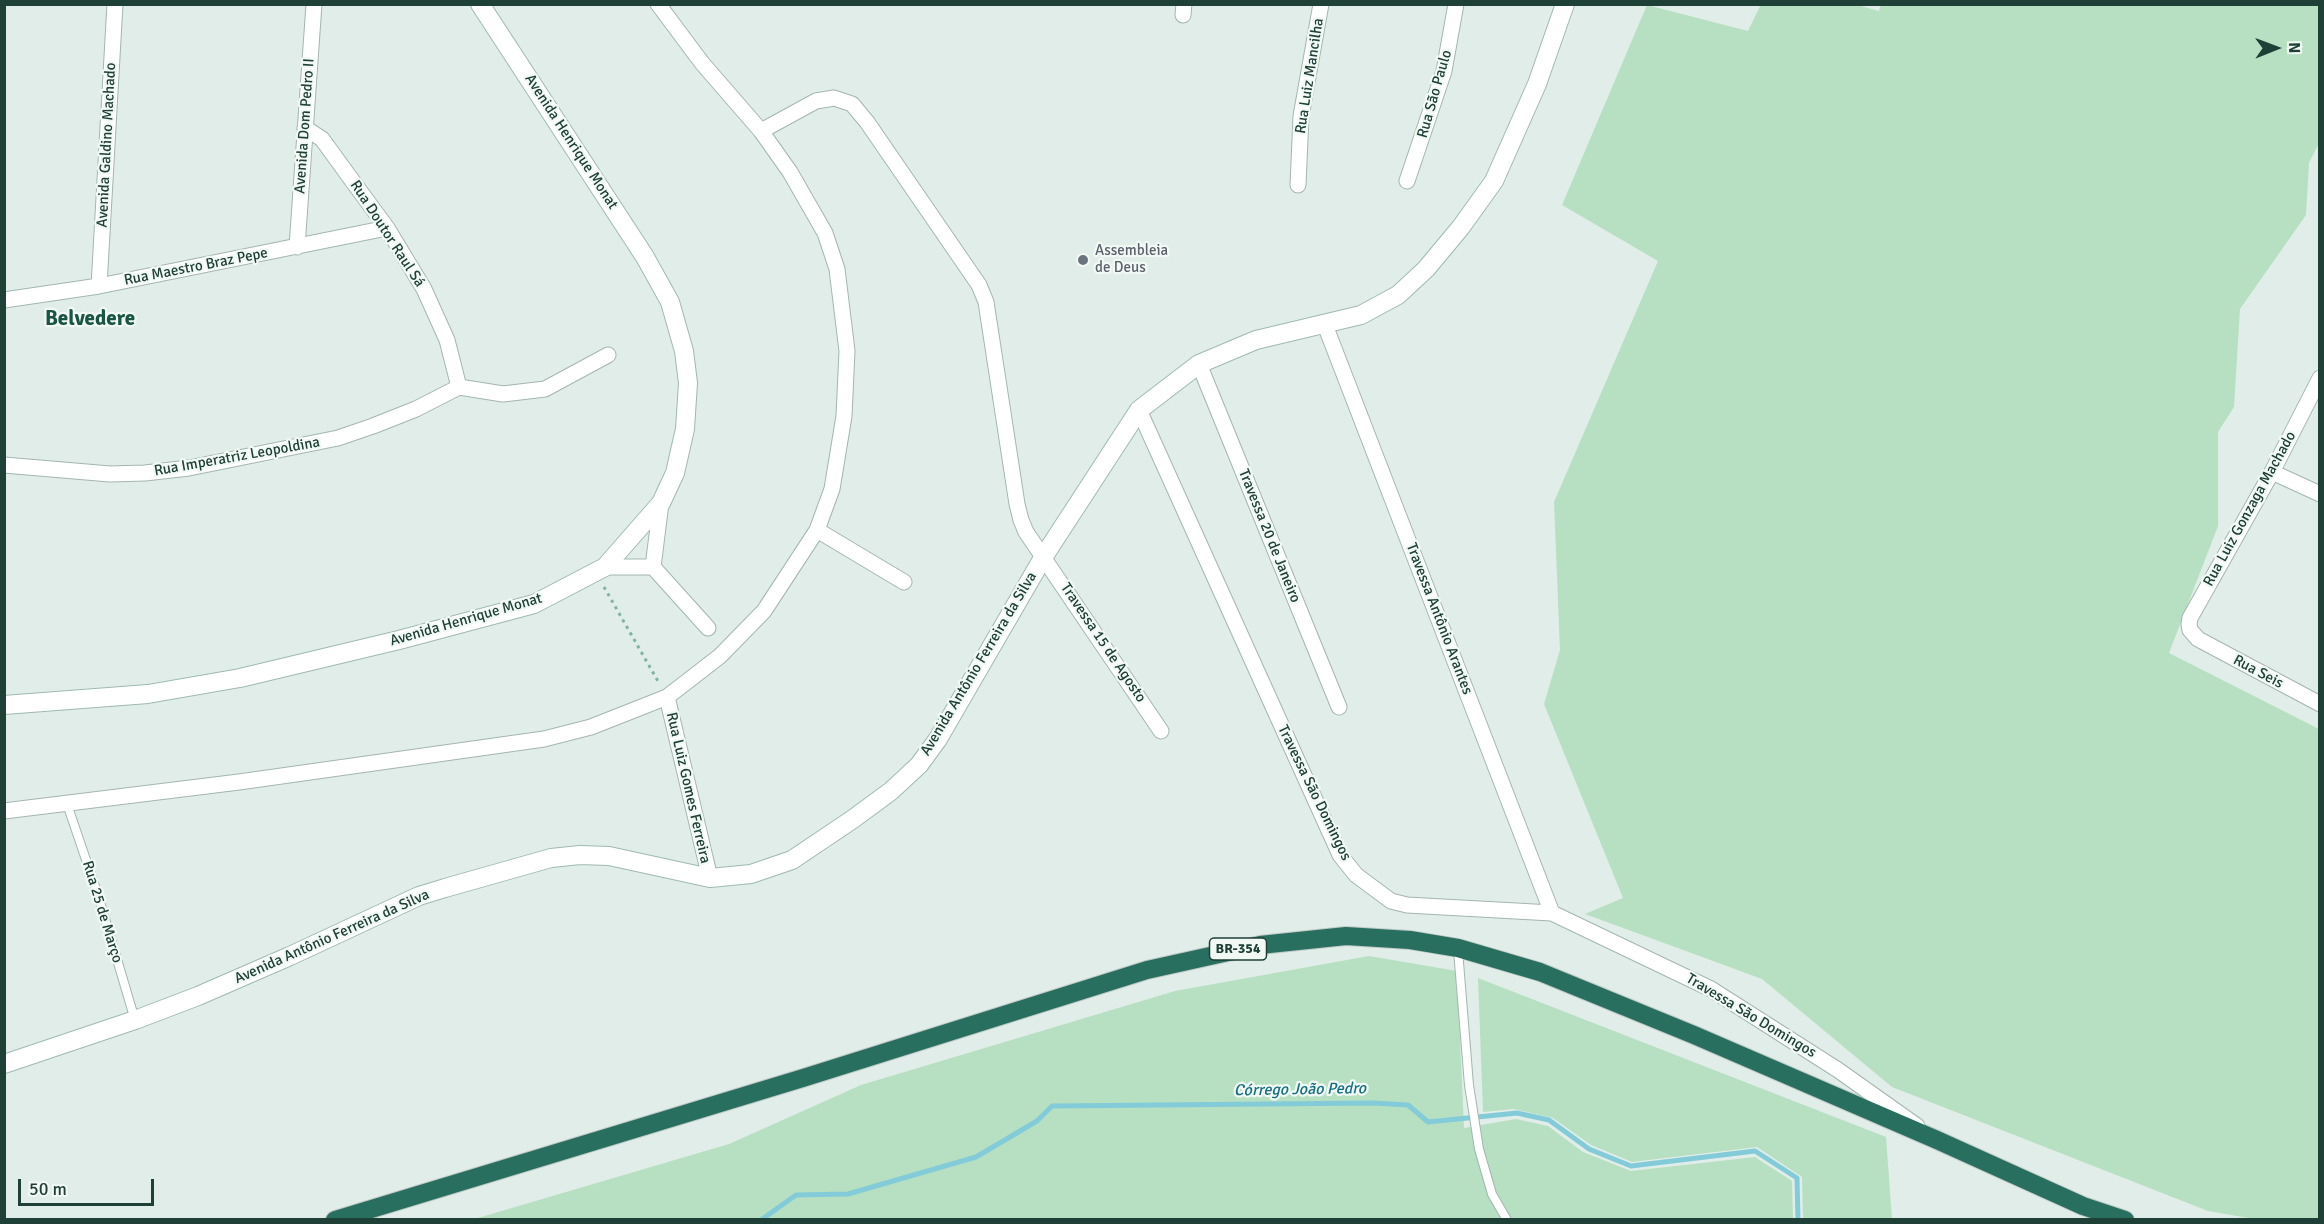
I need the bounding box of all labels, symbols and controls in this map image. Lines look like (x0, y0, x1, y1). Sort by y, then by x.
street label: Rua Luiz Mancilha (1292, 17, 1328, 135)
north arrow (2246, 18, 2306, 78)
text: N (2284, 42, 2304, 53)
street label: Rua São Paulo (1414, 48, 1456, 140)
street label: Avenida Dom Pedro II (291, 58, 319, 194)
street label: Avenida Galdino Machado (94, 62, 120, 228)
street label: Avenida Henrique Monat (521, 71, 621, 213)
street label: Rua Doutor Raul Sá (346, 177, 428, 291)
place label: Assembleia de Deus (1095, 242, 1168, 277)
street label: Rua Maestro Braz Pepe (123, 244, 269, 290)
marker: Assembleia de Deus (1076, 253, 1090, 267)
district label: Belvedere (45, 306, 135, 332)
street label: Rua Luiz Gonzaga Machado (2200, 428, 2300, 590)
street label: Rua Imperatriz Leopoldina (153, 434, 321, 480)
street label: Travessa 20 de Janeiro (1234, 467, 1304, 605)
street label: Travessa Antônio Arantes (1402, 541, 1476, 697)
street label: Avenida Antônio Ferreira da Silva (917, 569, 1041, 759)
street label: Travessa 15 de Agosto (1056, 580, 1150, 706)
street label: Avenida Henrique Monat (388, 590, 544, 650)
street label: Rua Seis (2230, 651, 2286, 693)
street label: Rua Luiz Gomes Ferreira (662, 711, 714, 865)
street label: Travessa São Domingos (1273, 722, 1355, 864)
street label: Rua 25 de Março (78, 859, 126, 965)
street label: Avenida Antônio Ferreira da Silva (232, 886, 432, 988)
road number: BR-354 (1210, 938, 1266, 960)
street label: Travessa São Domingos (1683, 970, 1819, 1062)
water label: Córrego João Pedro (1234, 1079, 1366, 1101)
scale bar (21, 1167, 158, 1205)
text: 50 m (29, 1178, 67, 1200)

